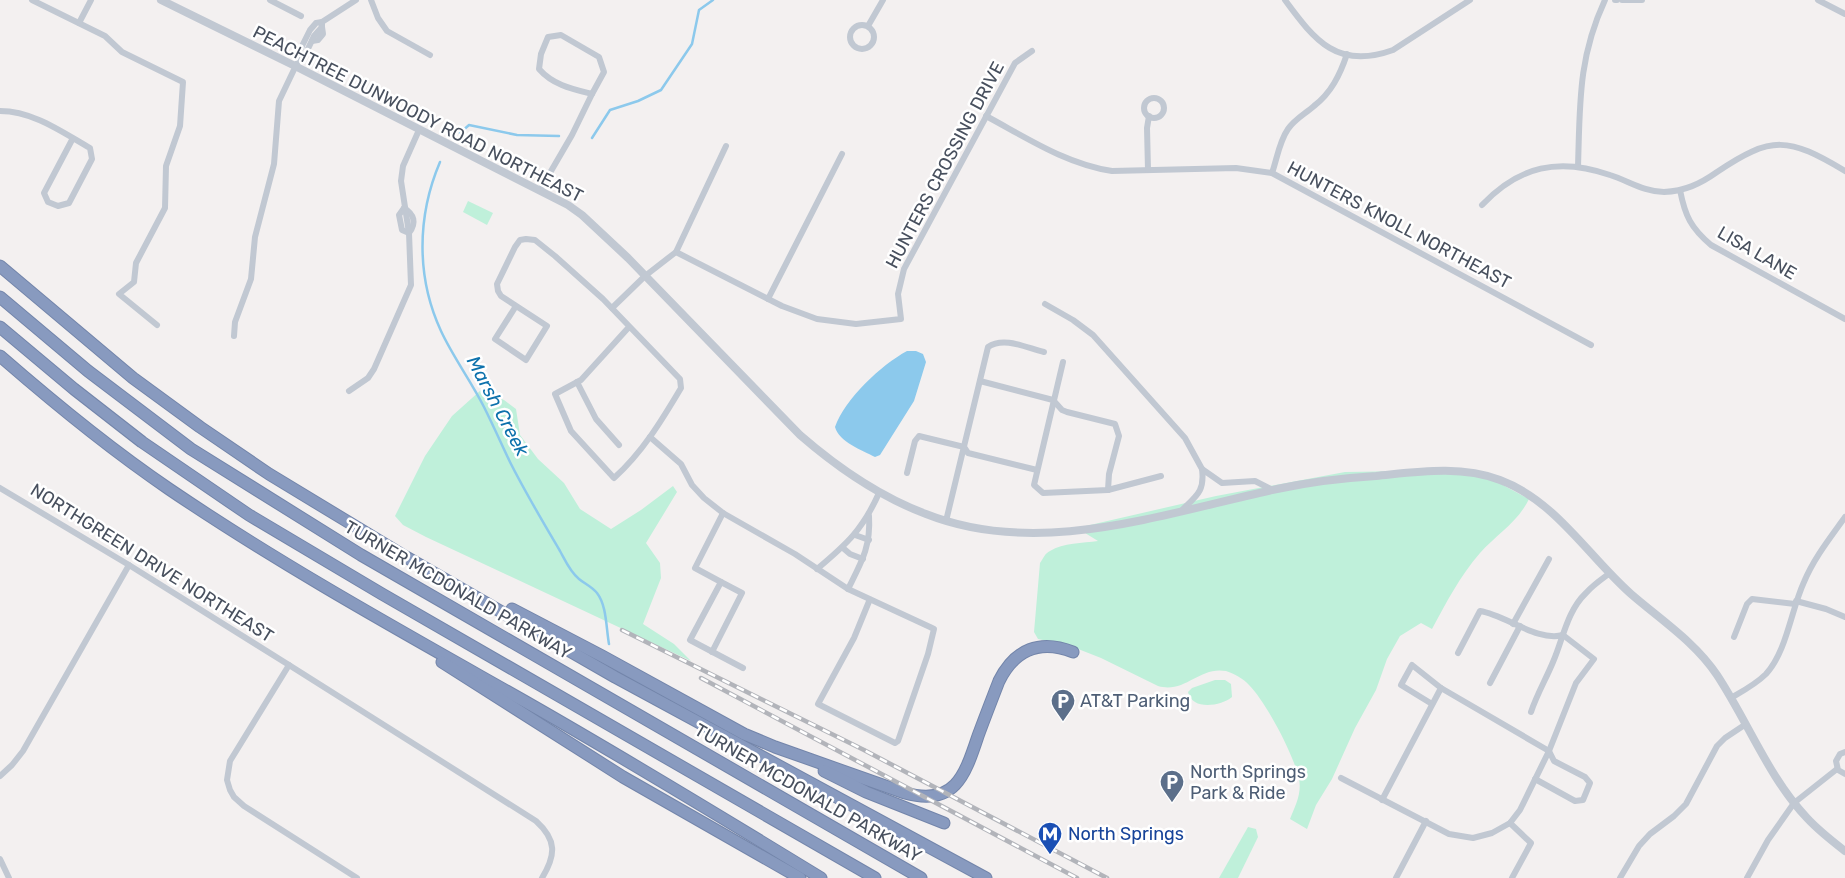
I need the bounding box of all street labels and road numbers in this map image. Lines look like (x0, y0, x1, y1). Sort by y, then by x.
street label: PEACHTREE DUNWOODY ROAD NORTHEAST (249, 21, 587, 207)
street label: HUNTERS CROSSING DRIVE (881, 58, 1009, 272)
street label: HUNTERS KNOLL NORTHEAST (1283, 157, 1515, 293)
street label: LISA LANE (1714, 222, 1800, 284)
street label: NORTHGREEN DRIVE NORTHEAST (26, 479, 278, 647)
street label: TURNER MCDONALD PARKWAY (340, 516, 576, 664)
street label: TURNER MCDONALD PARKWAY (690, 719, 926, 867)

